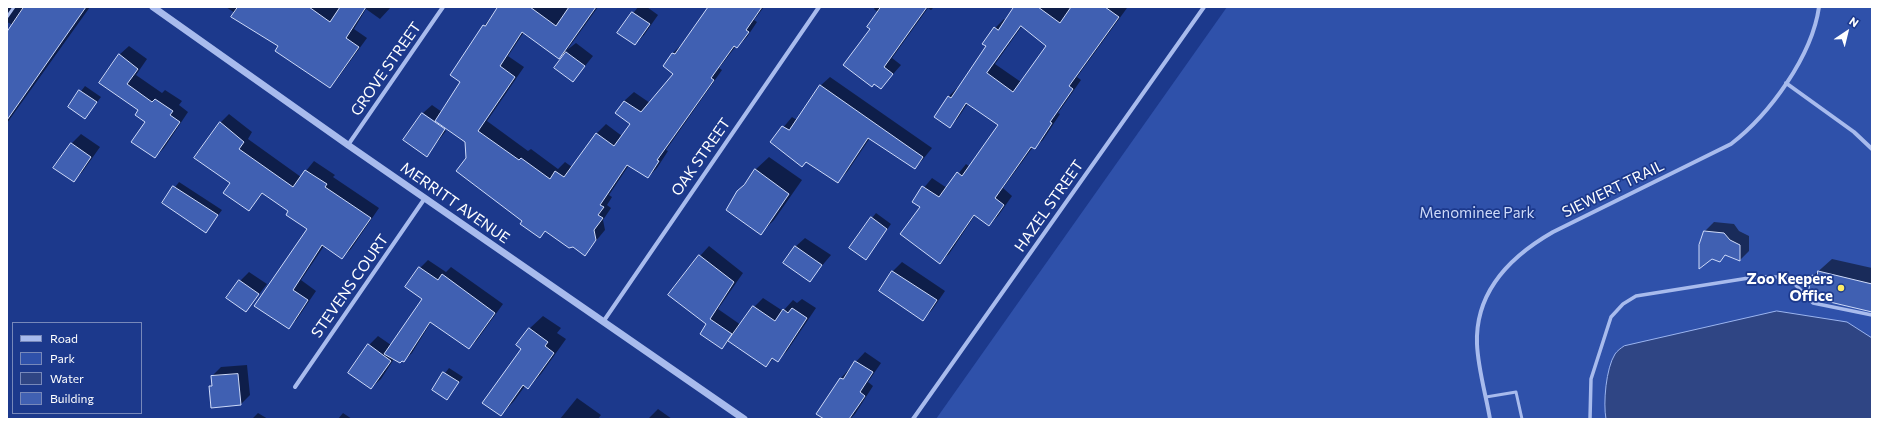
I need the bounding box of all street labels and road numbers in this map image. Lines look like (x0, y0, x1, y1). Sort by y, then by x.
street label: GROVE STREET (347, 19, 425, 119)
street label: OAK STREET (668, 115, 734, 199)
street label: HAZEL STREET (1011, 157, 1087, 255)
street label: SIEWERT TRAIL (1559, 157, 1667, 221)
street label: MERRITT AVENUE (397, 159, 513, 247)
street label: STEVENS COURT (308, 231, 392, 341)

